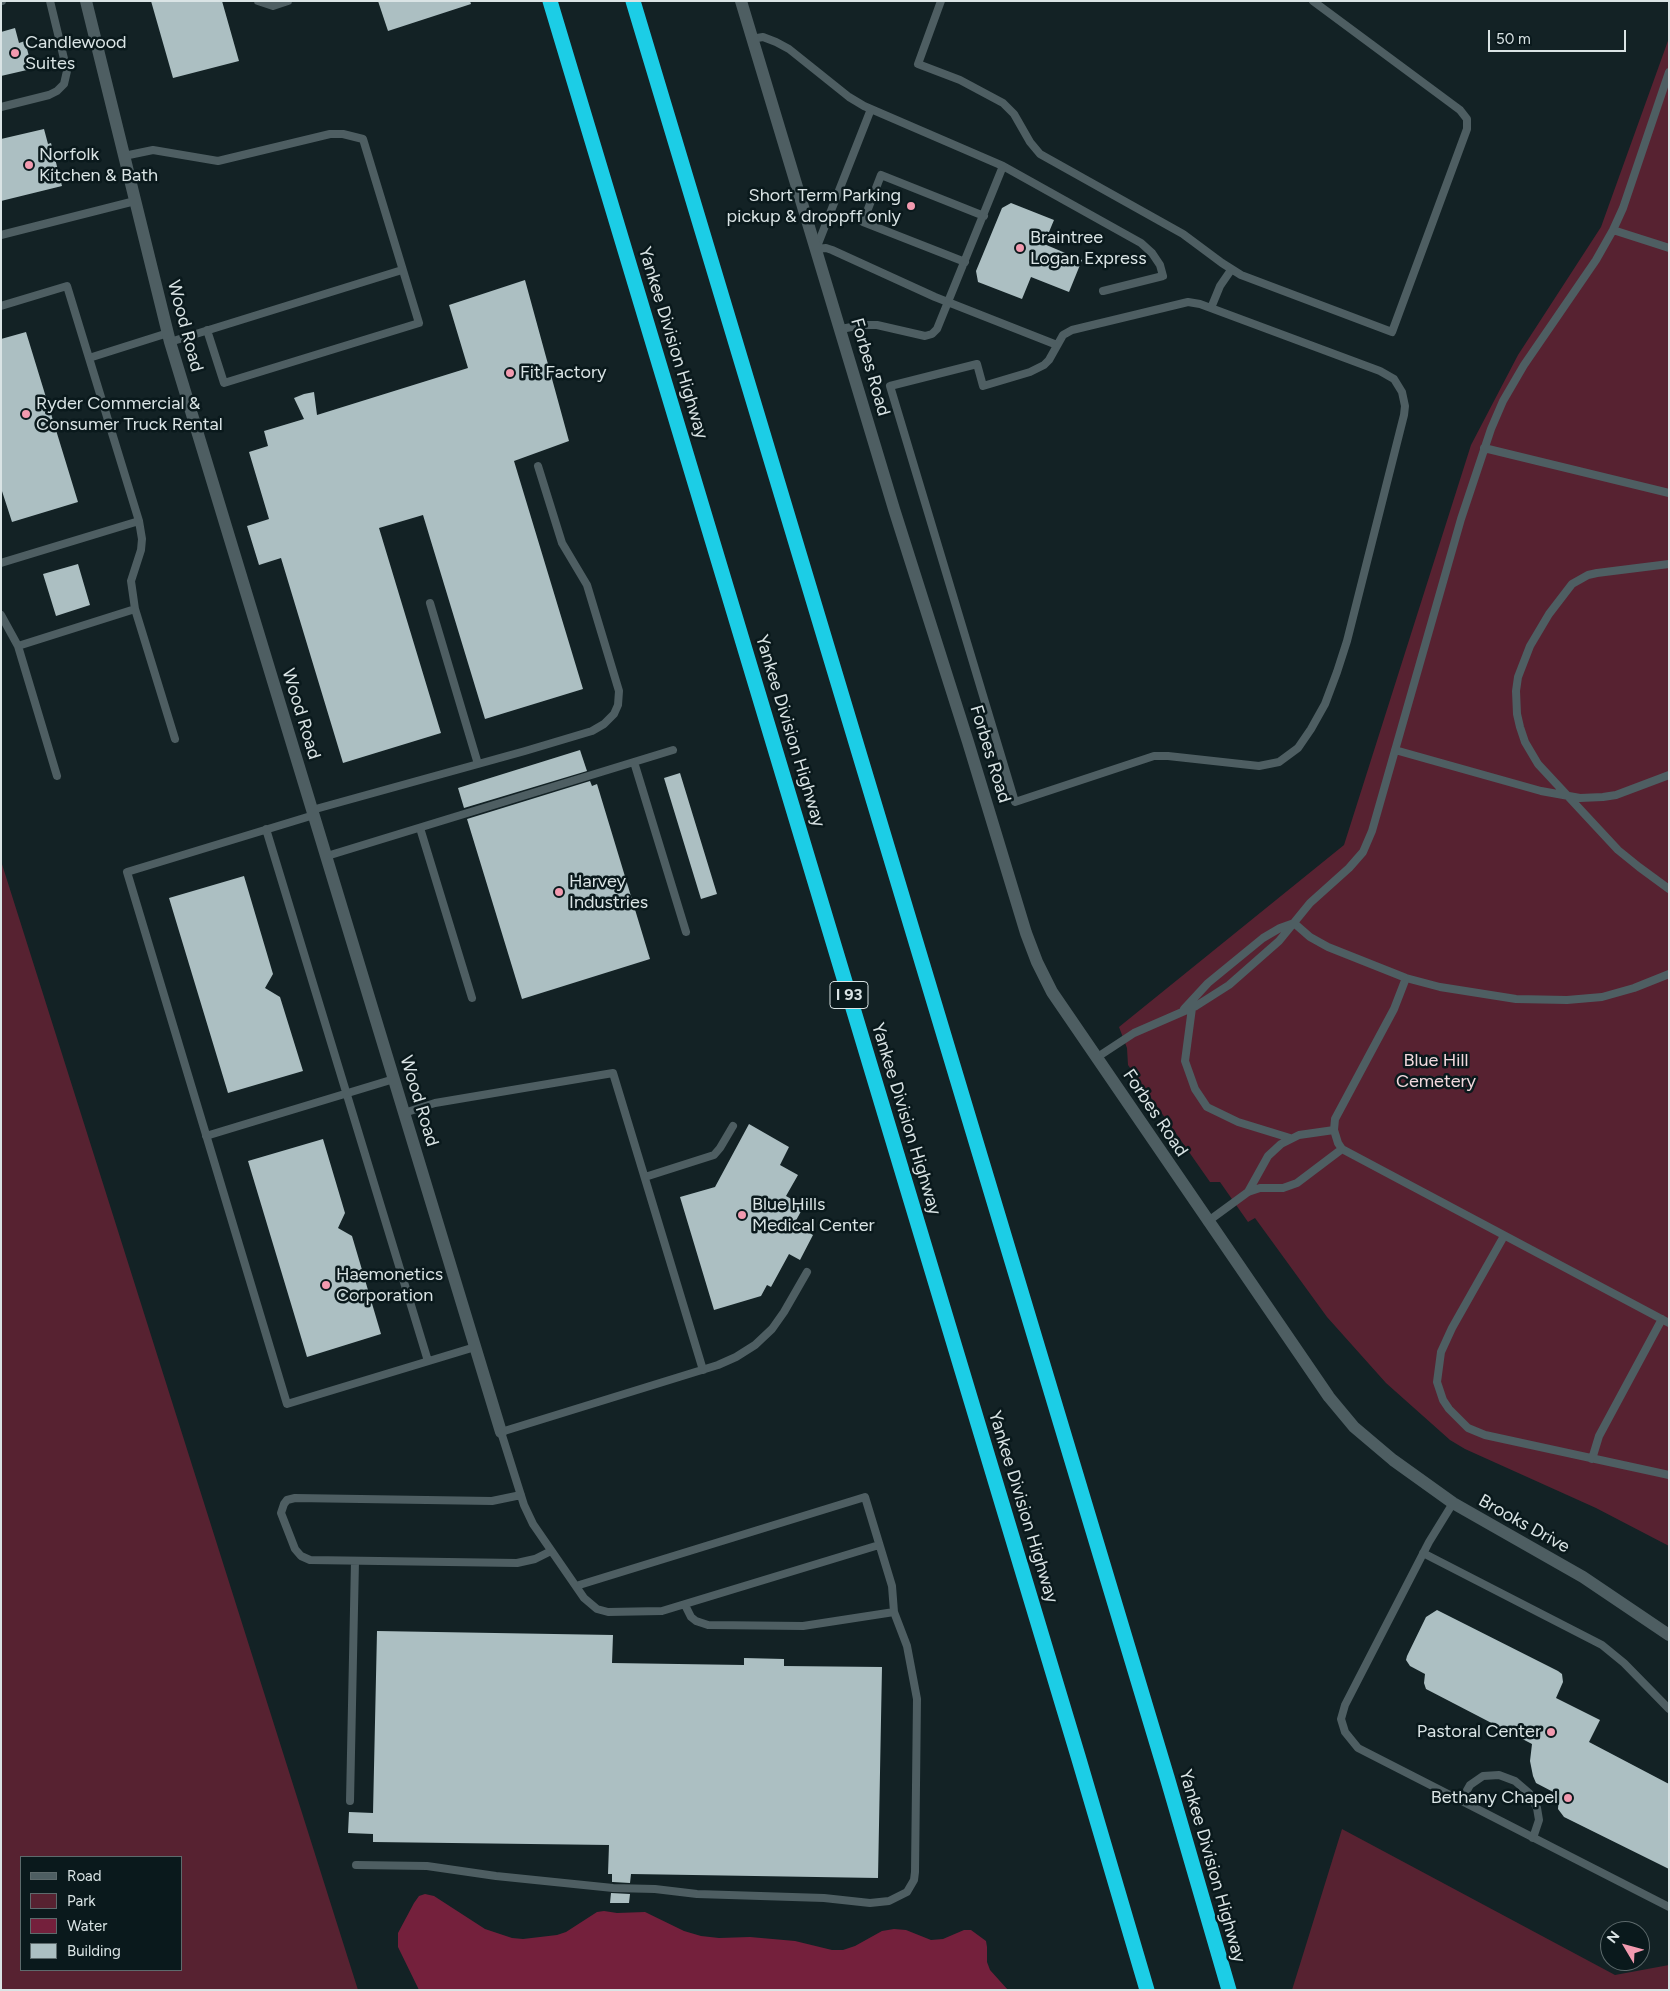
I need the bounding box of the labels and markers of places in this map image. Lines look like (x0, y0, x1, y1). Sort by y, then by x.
place label: Candlewood Suites (25, 32, 127, 74)
marker: Candlewood Suites (9, 47, 21, 59)
place label: Norfolk Kitchen & Bath (39, 144, 158, 186)
marker: Norfolk Kitchen & Bath (23, 159, 35, 171)
place label: Short Term Parking pickup & droppff only (727, 185, 901, 228)
marker: Short Term Parking pickup & droppff only (905, 200, 917, 212)
place label: Braintree Logan Express (1030, 227, 1147, 270)
marker: Braintree Logan Express (1014, 242, 1026, 254)
place label: Fit Factory (520, 362, 607, 384)
marker: Fit Factory (504, 367, 516, 379)
place label: Ryder Commercial & Consumer Truck Rental (36, 393, 223, 436)
marker: Ryder Commercial & Consumer Truck Rental (20, 408, 32, 420)
place label: Harvey Industries (569, 871, 648, 914)
marker: Harvey Industries (553, 886, 565, 898)
place label: Blue Hills Medical Center (752, 1194, 875, 1236)
marker: Blue Hills Medical Center (736, 1209, 748, 1221)
place label: Haemonetics Corporation (336, 1264, 443, 1306)
marker: Haemonetics Corporation (320, 1279, 332, 1291)
place label: Pastoral Center (1417, 1721, 1541, 1743)
marker: Pastoral Center (1545, 1726, 1557, 1738)
place label: Bethany Chapel (1431, 1787, 1558, 1809)
marker: Bethany Chapel (1562, 1792, 1574, 1804)

